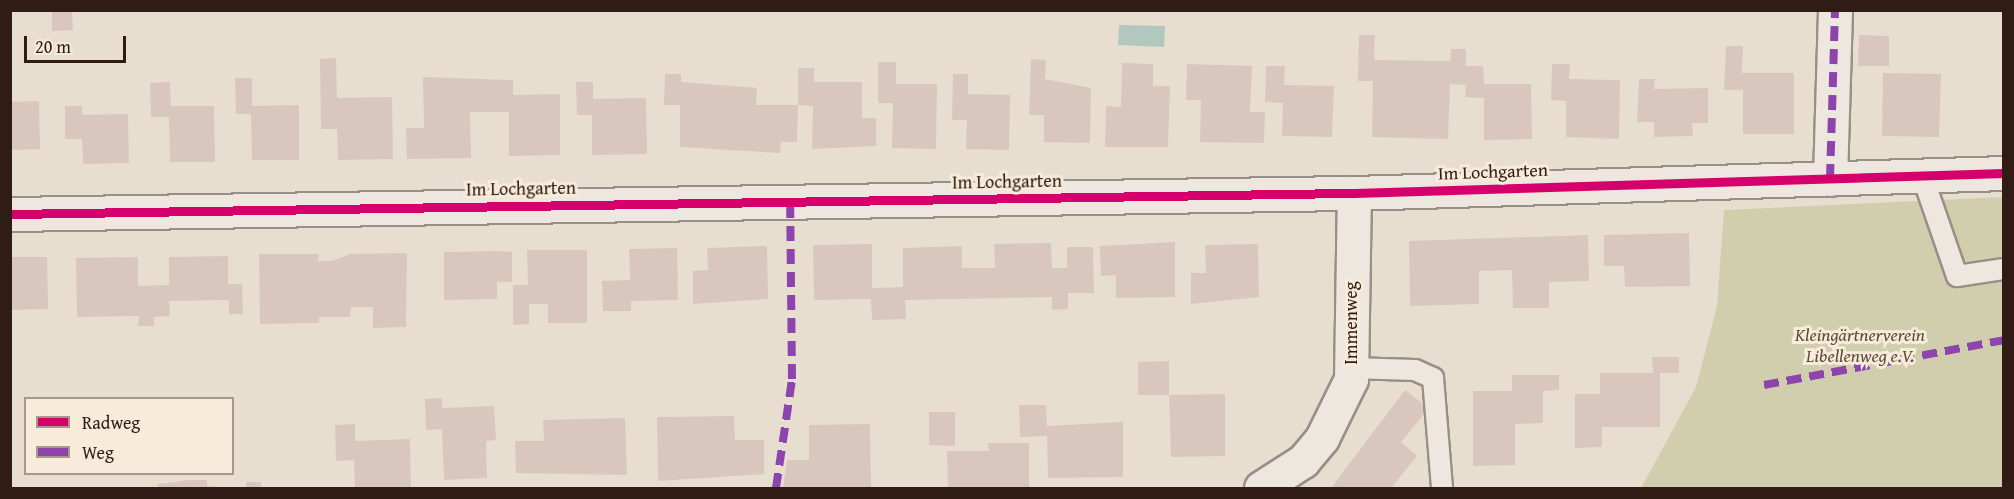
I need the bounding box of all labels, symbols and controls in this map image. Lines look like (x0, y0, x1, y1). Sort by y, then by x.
scale bar (27, 24, 129, 62)
text: 20 m (35, 33, 71, 60)
street label: Im Lochgarten (1438, 159, 1548, 185)
street label: Im Lochgarten (952, 170, 1062, 194)
street label: Im Lochgarten (466, 177, 576, 201)
street label: Immenweg (1340, 281, 1362, 365)
park label: Kleingärtnerverein Libellenweg e.V. (1795, 325, 1925, 368)
legend (24, 397, 234, 475)
text: Radweg (82, 409, 140, 436)
text: Weg (82, 439, 114, 466)

